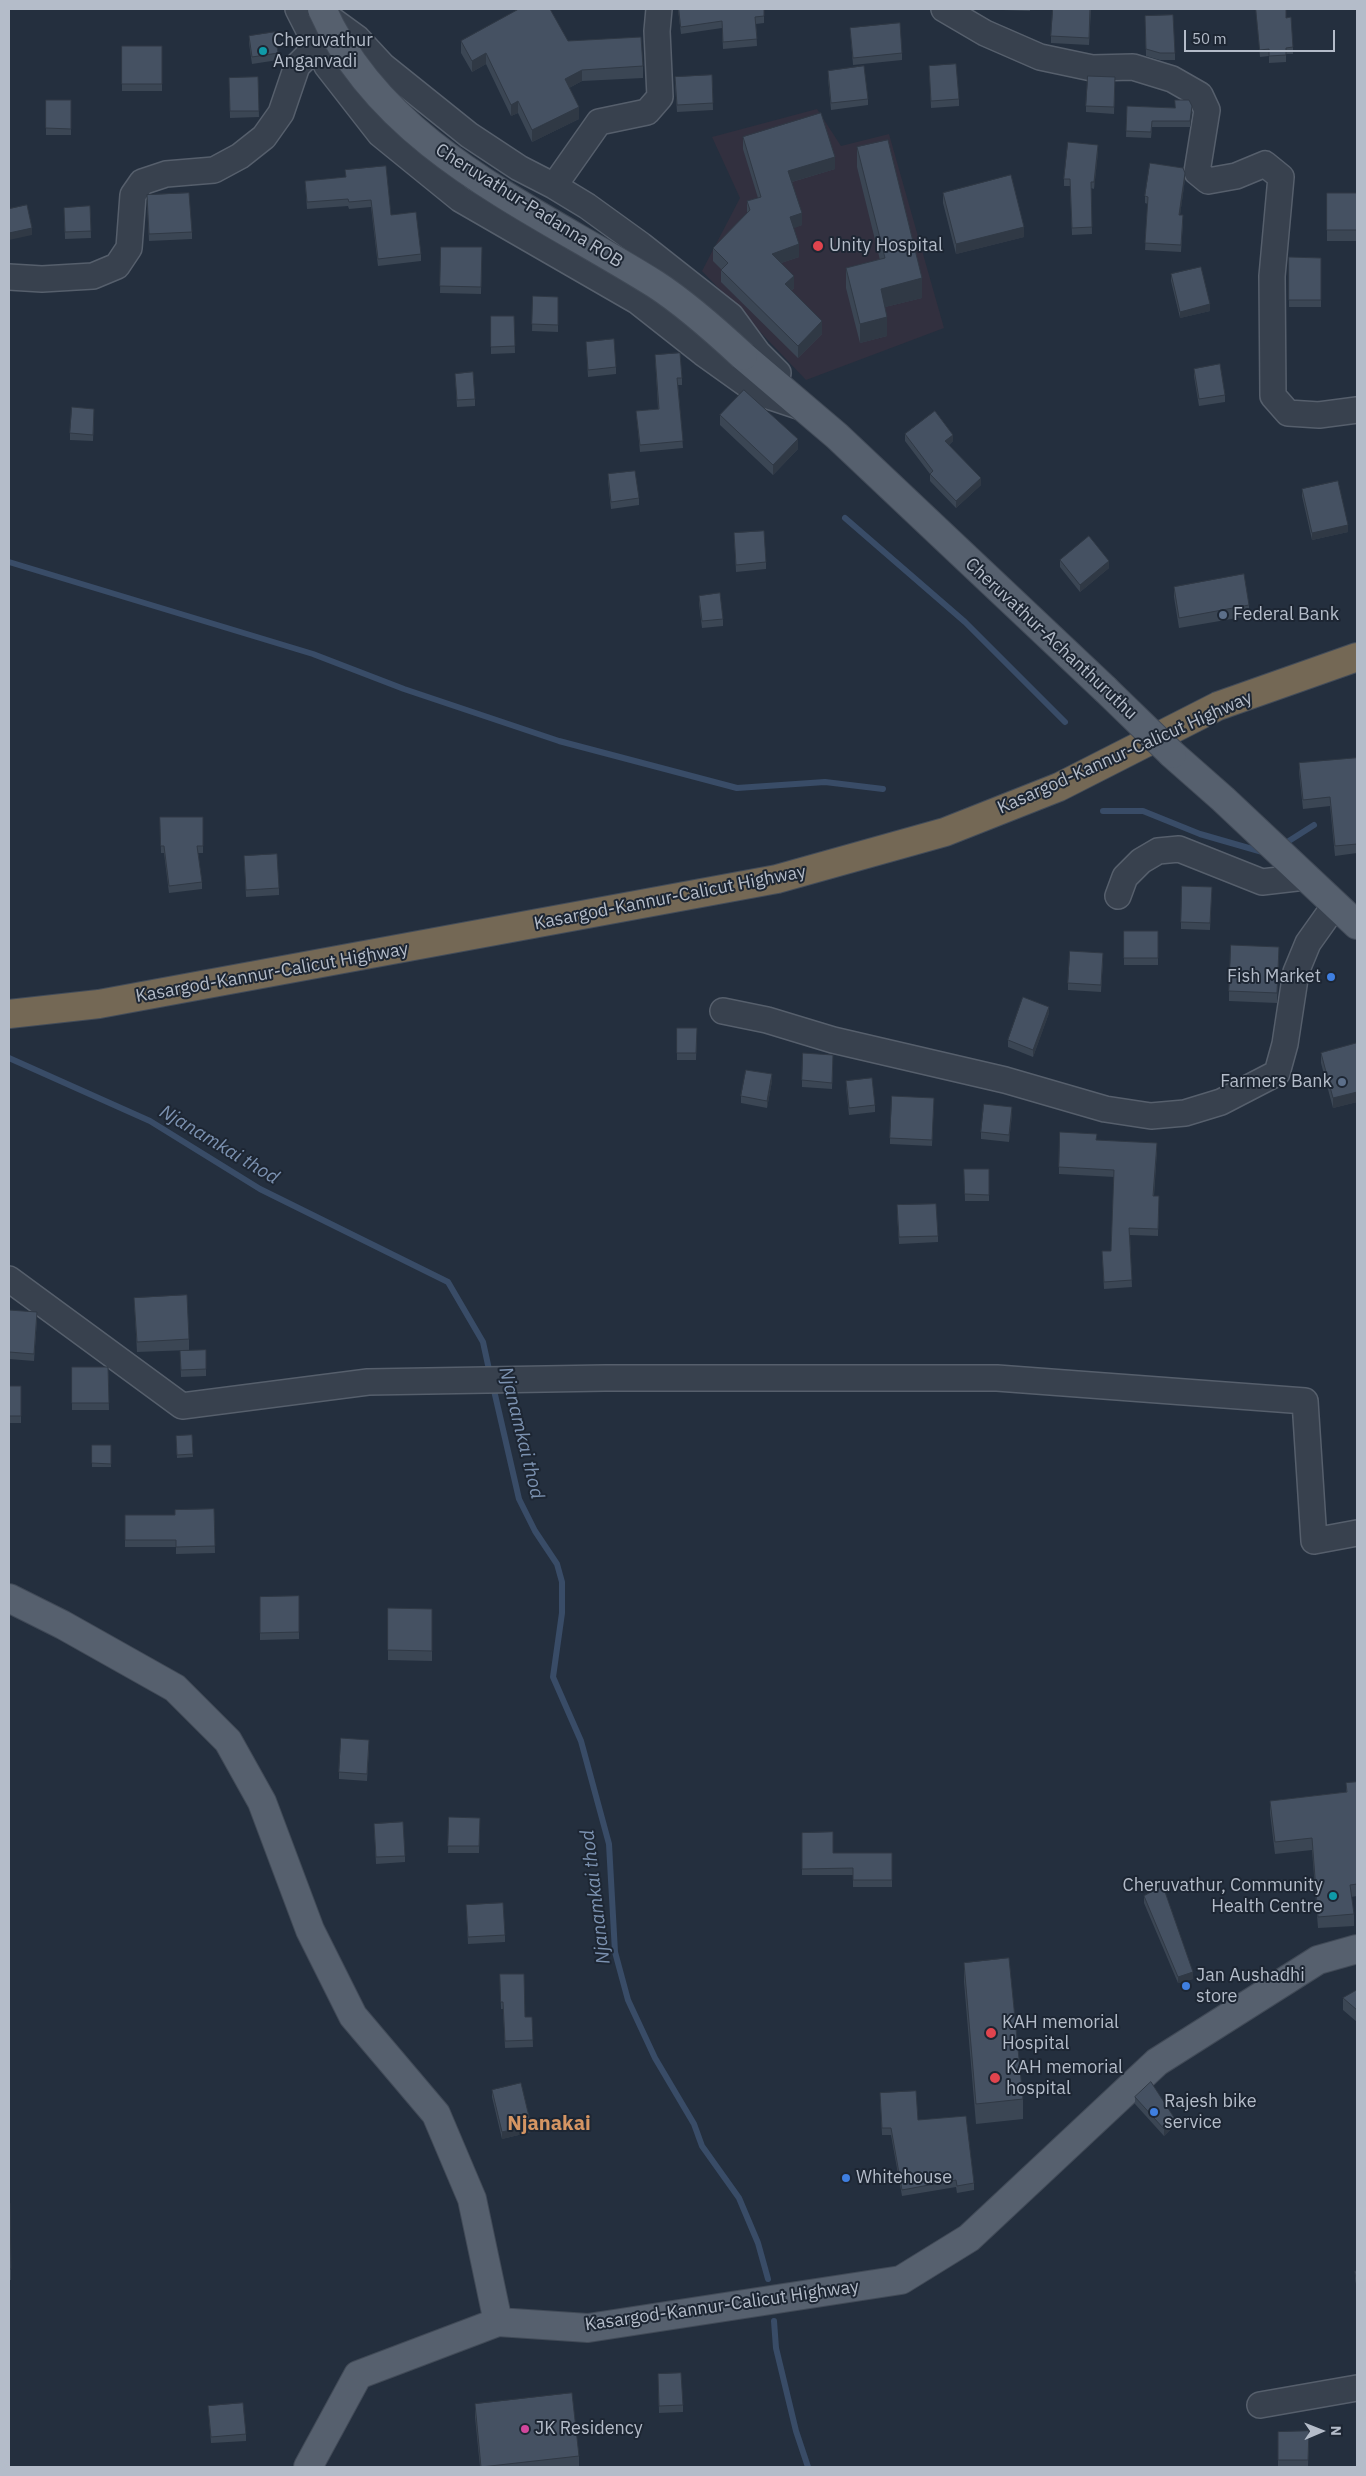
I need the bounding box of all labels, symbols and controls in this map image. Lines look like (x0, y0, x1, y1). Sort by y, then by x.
scale bar (1186, 20, 1337, 52)
text: 50 m (1192, 29, 1227, 48)
place label: Cheruvathur Anganvadi (273, 30, 373, 72)
marker: Cheruvathur Anganvadi (257, 45, 269, 57)
street label: Cheruvathur-Padanna ROB (431, 139, 627, 273)
place label: Unity Hospital (829, 235, 943, 257)
marker: Unity Hospital (811, 239, 825, 253)
street label: Cheruvathur-Achanthuruthu (961, 554, 1141, 724)
place label: Federal Bank (1233, 604, 1339, 626)
marker: Federal Bank (1217, 609, 1229, 621)
street label: Kasargod-Kannur-Calicut Highway (994, 687, 1256, 819)
street label: Kasargod-Kannur-Calicut Highway (532, 861, 808, 935)
street label: Kasargod-Kannur-Calicut Highway (134, 938, 410, 1008)
place label: Fish Market (1227, 966, 1321, 988)
marker: Fish Market (1325, 971, 1337, 983)
place label: Farmers Bank (1220, 1071, 1332, 1093)
marker: Farmers Bank (1336, 1076, 1348, 1088)
water label: Njanamkai thod (155, 1100, 283, 1190)
water label: Njanamkai thod (494, 1365, 548, 1501)
water label: Njanamkai thod (576, 1829, 616, 1965)
place label: Cheruvathur, Community Health Centre (1123, 1875, 1323, 1918)
marker: Cheruvathur, Community Health Centre (1327, 1890, 1339, 1902)
place label: Jan Aushadhi store (1196, 1965, 1305, 2008)
marker: Jan Aushadhi store (1180, 1980, 1192, 1992)
place label: KAH memorial Hospital (1002, 2012, 1119, 2054)
marker: KAH memorial Hospital (984, 2026, 998, 2040)
place label: KAH memorial hospital (1006, 2057, 1123, 2100)
marker: KAH memorial hospital (988, 2071, 1002, 2085)
place label: Rajesh bike service (1164, 2091, 1257, 2134)
marker: Rajesh bike service (1148, 2106, 1160, 2118)
district label: Njanakai (507, 2112, 591, 2136)
place label: Whitehouse (856, 2167, 952, 2189)
marker: Whitehouse (840, 2172, 852, 2184)
street label: Kasargod-Kannur-Calicut Highway (584, 2276, 860, 2336)
north arrow (1296, 2406, 1346, 2456)
place label: JK Residency (535, 2418, 643, 2440)
marker: JK Residency (519, 2423, 531, 2435)
text: N (1327, 2426, 1345, 2436)

